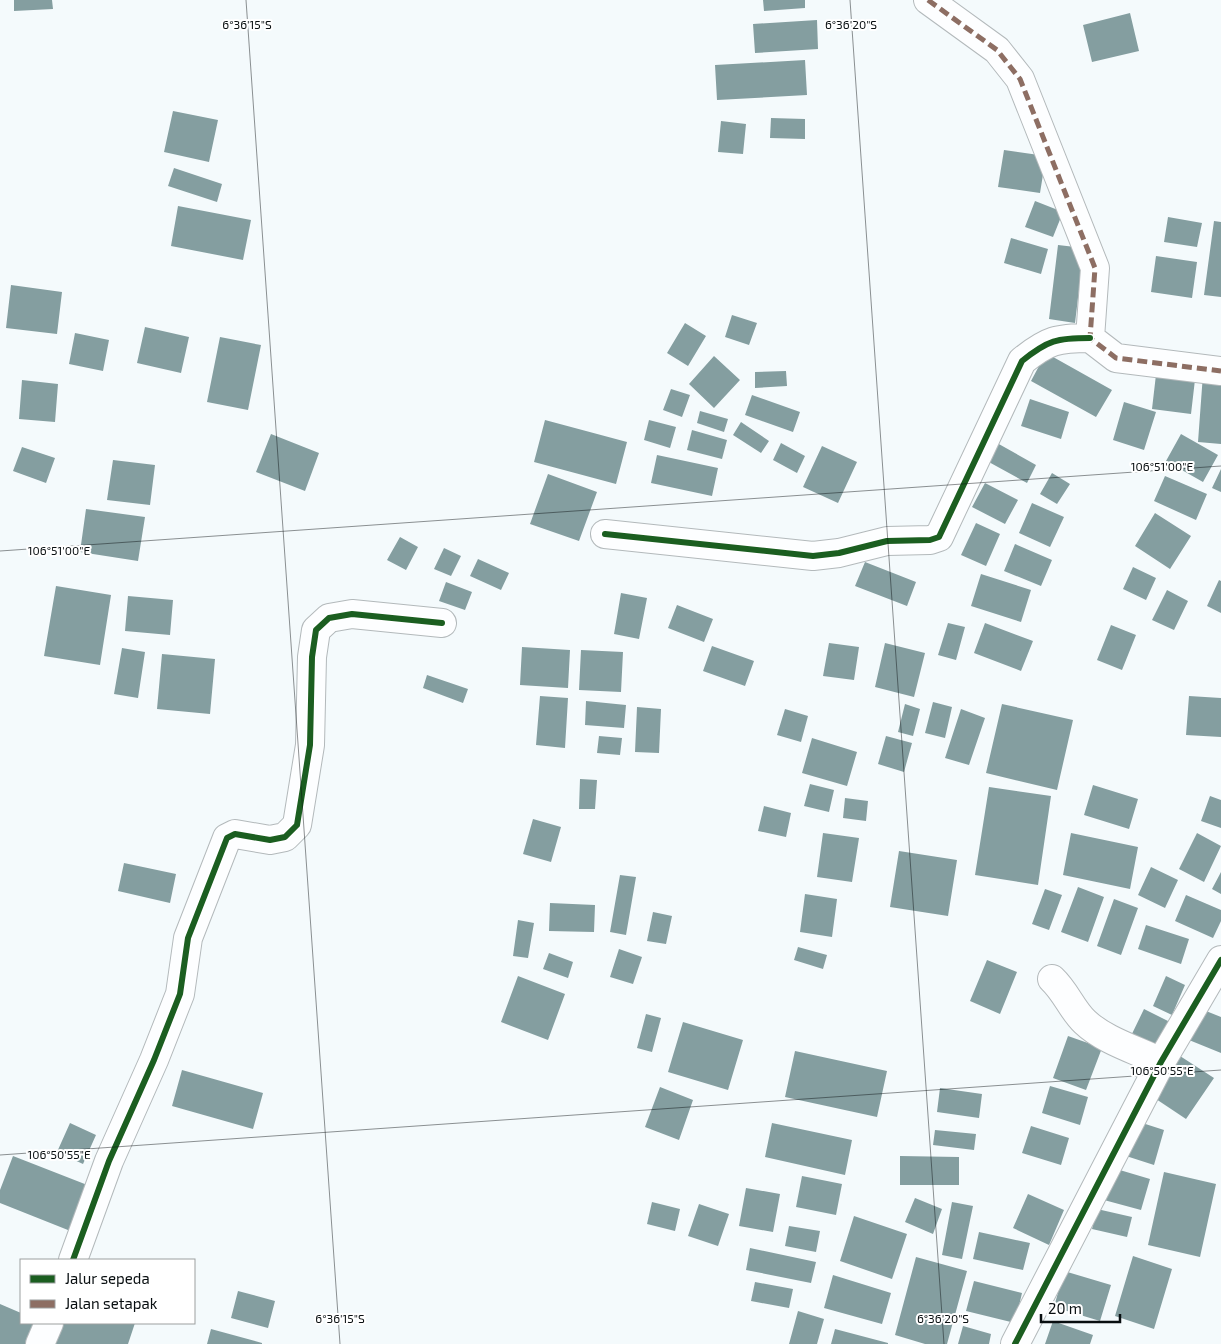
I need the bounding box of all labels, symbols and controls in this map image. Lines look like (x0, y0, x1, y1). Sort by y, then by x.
text: 6°36'15"S (222, 17, 272, 31)
text: 6°36'20"S (825, 17, 877, 31)
text: 106°51'00"E (1131, 459, 1193, 473)
text: 106°51'00"E (28, 543, 90, 557)
text: 106°50'55"E (1130, 1063, 1194, 1077)
text: 106°50'55"E (27, 1147, 91, 1161)
legend (20, 1259, 195, 1324)
text: Jalur sepeda (65, 1269, 150, 1287)
scale bar (1041, 1292, 1120, 1324)
text: Jalan setapak (65, 1294, 158, 1312)
text: 20 m (1048, 1299, 1082, 1317)
text: 6°36'15"S (315, 1311, 365, 1325)
text: 6°36'20"S (917, 1311, 969, 1325)

